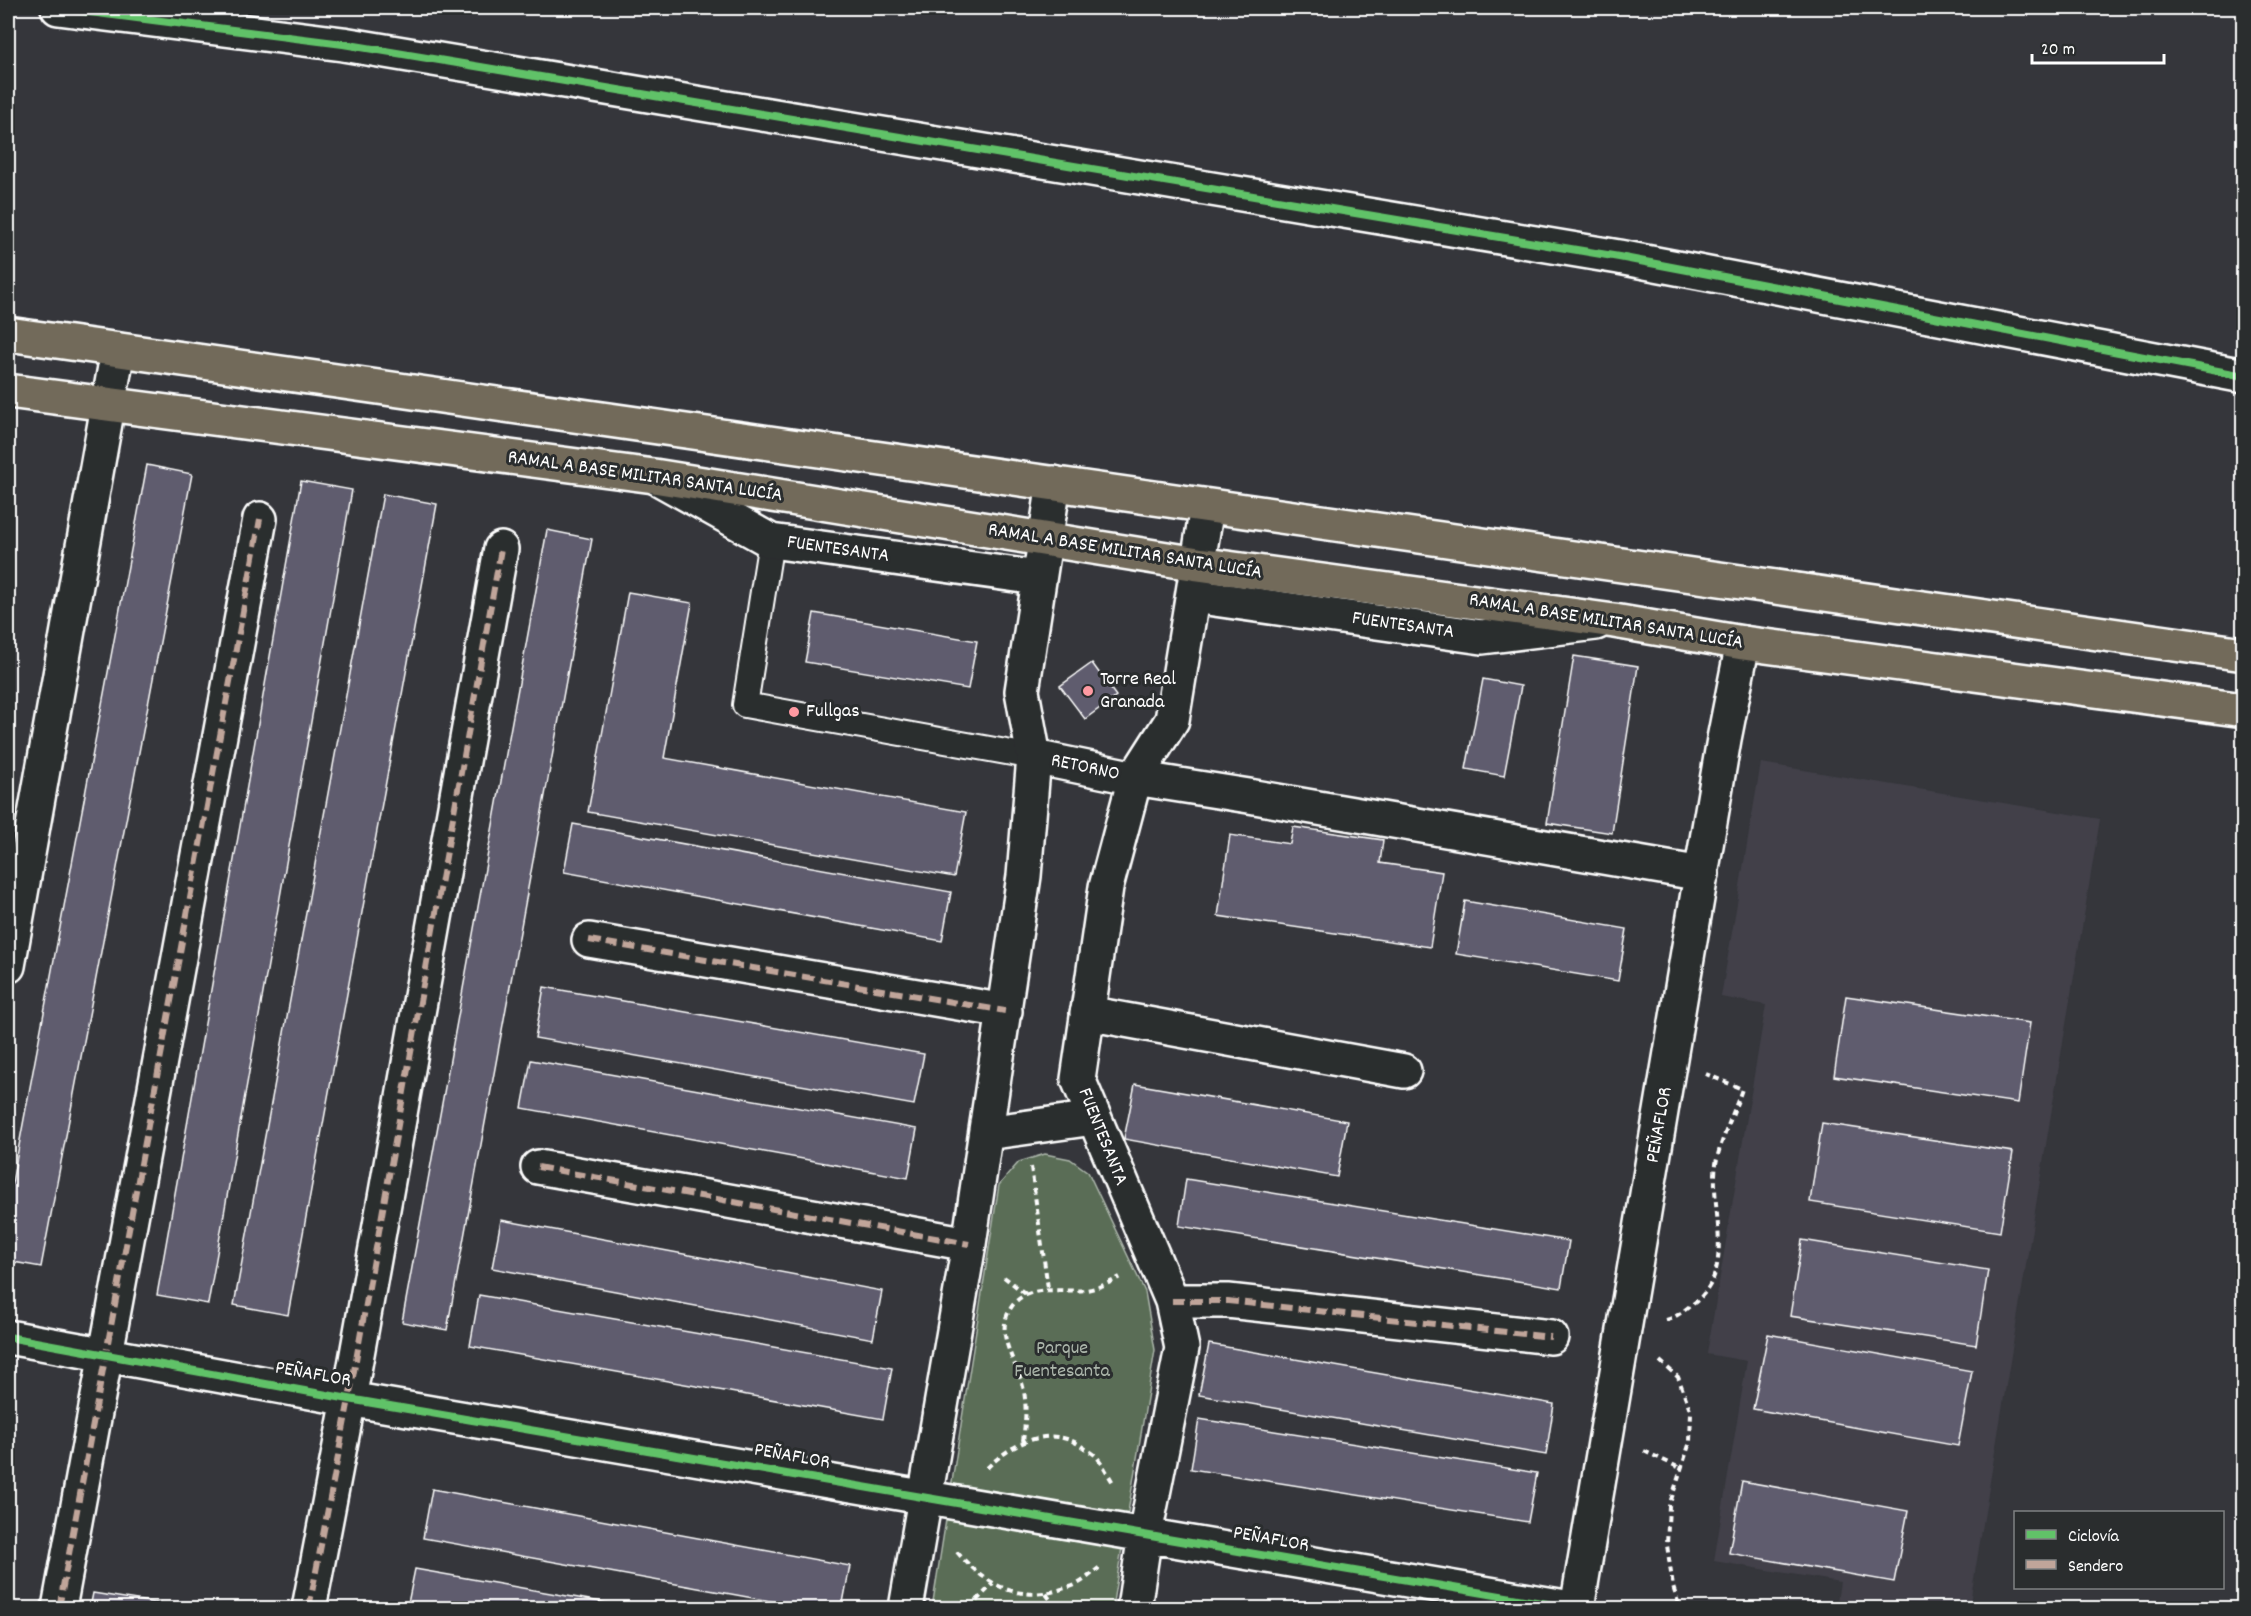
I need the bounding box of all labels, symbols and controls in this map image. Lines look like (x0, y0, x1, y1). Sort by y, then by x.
scale bar (2032, 27, 2164, 65)
text: 20 m (2041, 38, 2075, 63)
street label: RAMAL A BASE MILITAR SANTA LUCÍA (506, 444, 784, 510)
street label: RAMAL A BASE MILITAR SANTA LUCÍA (986, 516, 1264, 588)
street label: FUENTESANTA (785, 529, 891, 571)
street label: RAMAL A BASE MILITAR SANTA LUCÍA (1467, 586, 1745, 658)
street label: FUENTESANTA (1350, 605, 1456, 647)
place label: Torre Real Granada (1100, 666, 1176, 717)
marker: Torre Real Granada (1081, 684, 1095, 698)
place label: Fullgas (806, 698, 860, 726)
marker: Fullgas (787, 705, 801, 719)
street label: RETORNO (1048, 747, 1122, 789)
street label: FUENTESANTA (1070, 1084, 1134, 1190)
street label: PEÑAFLOR (1640, 1085, 1680, 1165)
park label: Parque Fuentesanta (1014, 1335, 1110, 1386)
street label: PEÑAFLOR (273, 1355, 353, 1395)
street label: PEÑAFLOR (752, 1437, 832, 1477)
legend (2014, 1511, 2224, 1589)
street label: PEÑAFLOR (1231, 1520, 1311, 1560)
text: Ciclovía (2068, 1525, 2120, 1550)
text: Sendero (2068, 1555, 2123, 1580)

